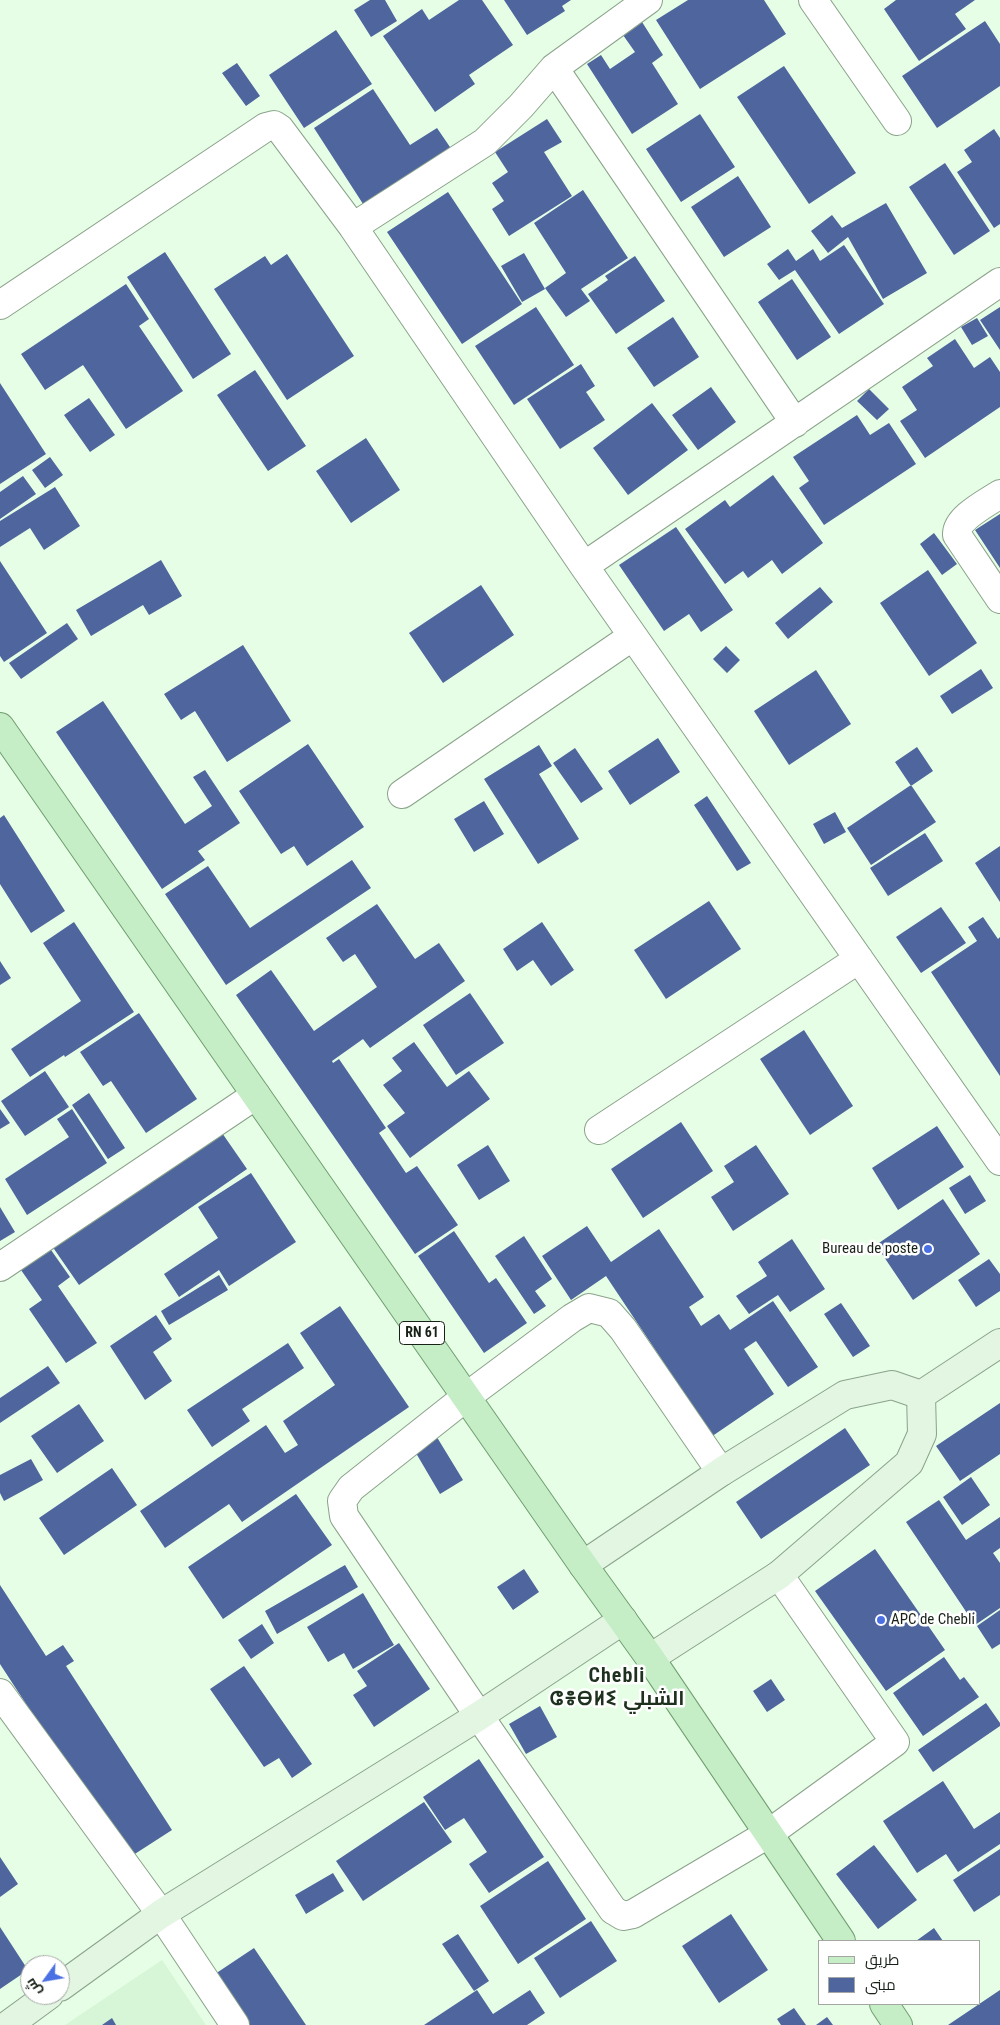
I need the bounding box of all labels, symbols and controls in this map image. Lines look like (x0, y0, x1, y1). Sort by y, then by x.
place label: Bureau de poste (822, 1240, 918, 1258)
marker: Bureau de poste (922, 1243, 934, 1255)
road number: RN 61 (400, 1322, 444, 1345)
place label: APC de Chebli (891, 1611, 975, 1629)
marker: APC de Chebli (875, 1614, 887, 1626)
district label: Chebli ⵛⴻⴱⵍⵉ الشبلي (553, 1665, 681, 1712)
legend (818, 1940, 980, 2005)
text: طريق (865, 1951, 899, 1969)
north arrow (20, 1955, 70, 2005)
text: ش (22, 1976, 45, 1999)
text: مبنى (865, 1976, 896, 1994)

